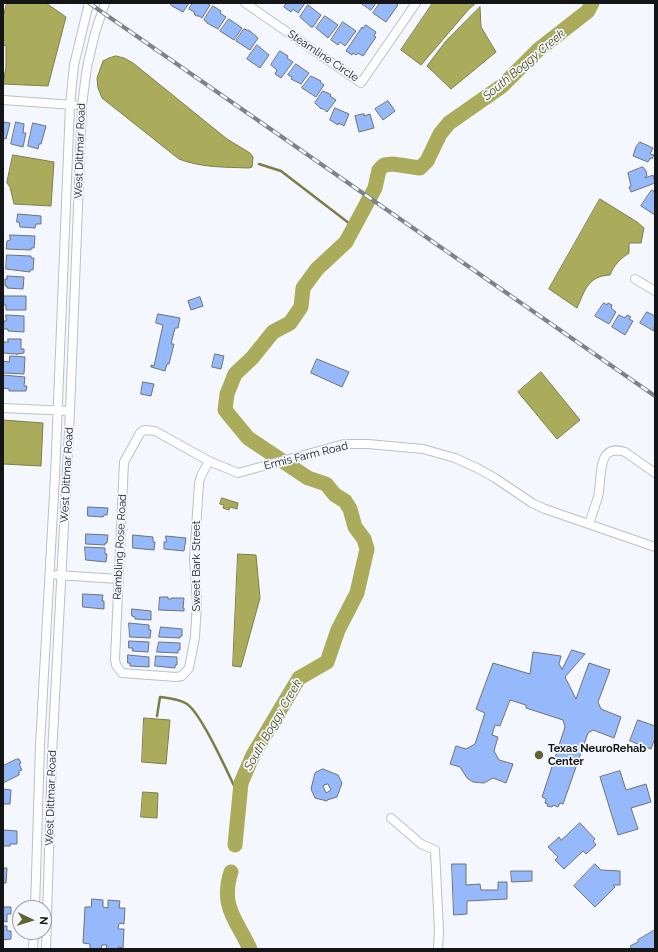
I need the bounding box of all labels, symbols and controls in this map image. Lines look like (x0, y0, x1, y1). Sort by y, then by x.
water label: South Boggy Creek (480, 26, 568, 104)
street label: Steamline Circle (285, 27, 361, 85)
street label: West Dittmar Road (72, 103, 88, 199)
street label: West Dittmar Road (58, 427, 76, 523)
street label: Ermis Farm Road (263, 439, 349, 473)
street label: Rambling Rose Road (111, 494, 129, 600)
street label: Sweet Bark Street (190, 521, 204, 611)
water label: South Boggy Creek (241, 677, 305, 773)
place label: Texas NeuroRehab Center (548, 742, 646, 768)
marker: Texas NeuroRehab Center (533, 749, 545, 761)
street label: West Dittmar Road (43, 750, 59, 846)
north arrow (12, 900, 52, 940)
text: N (37, 916, 50, 925)

